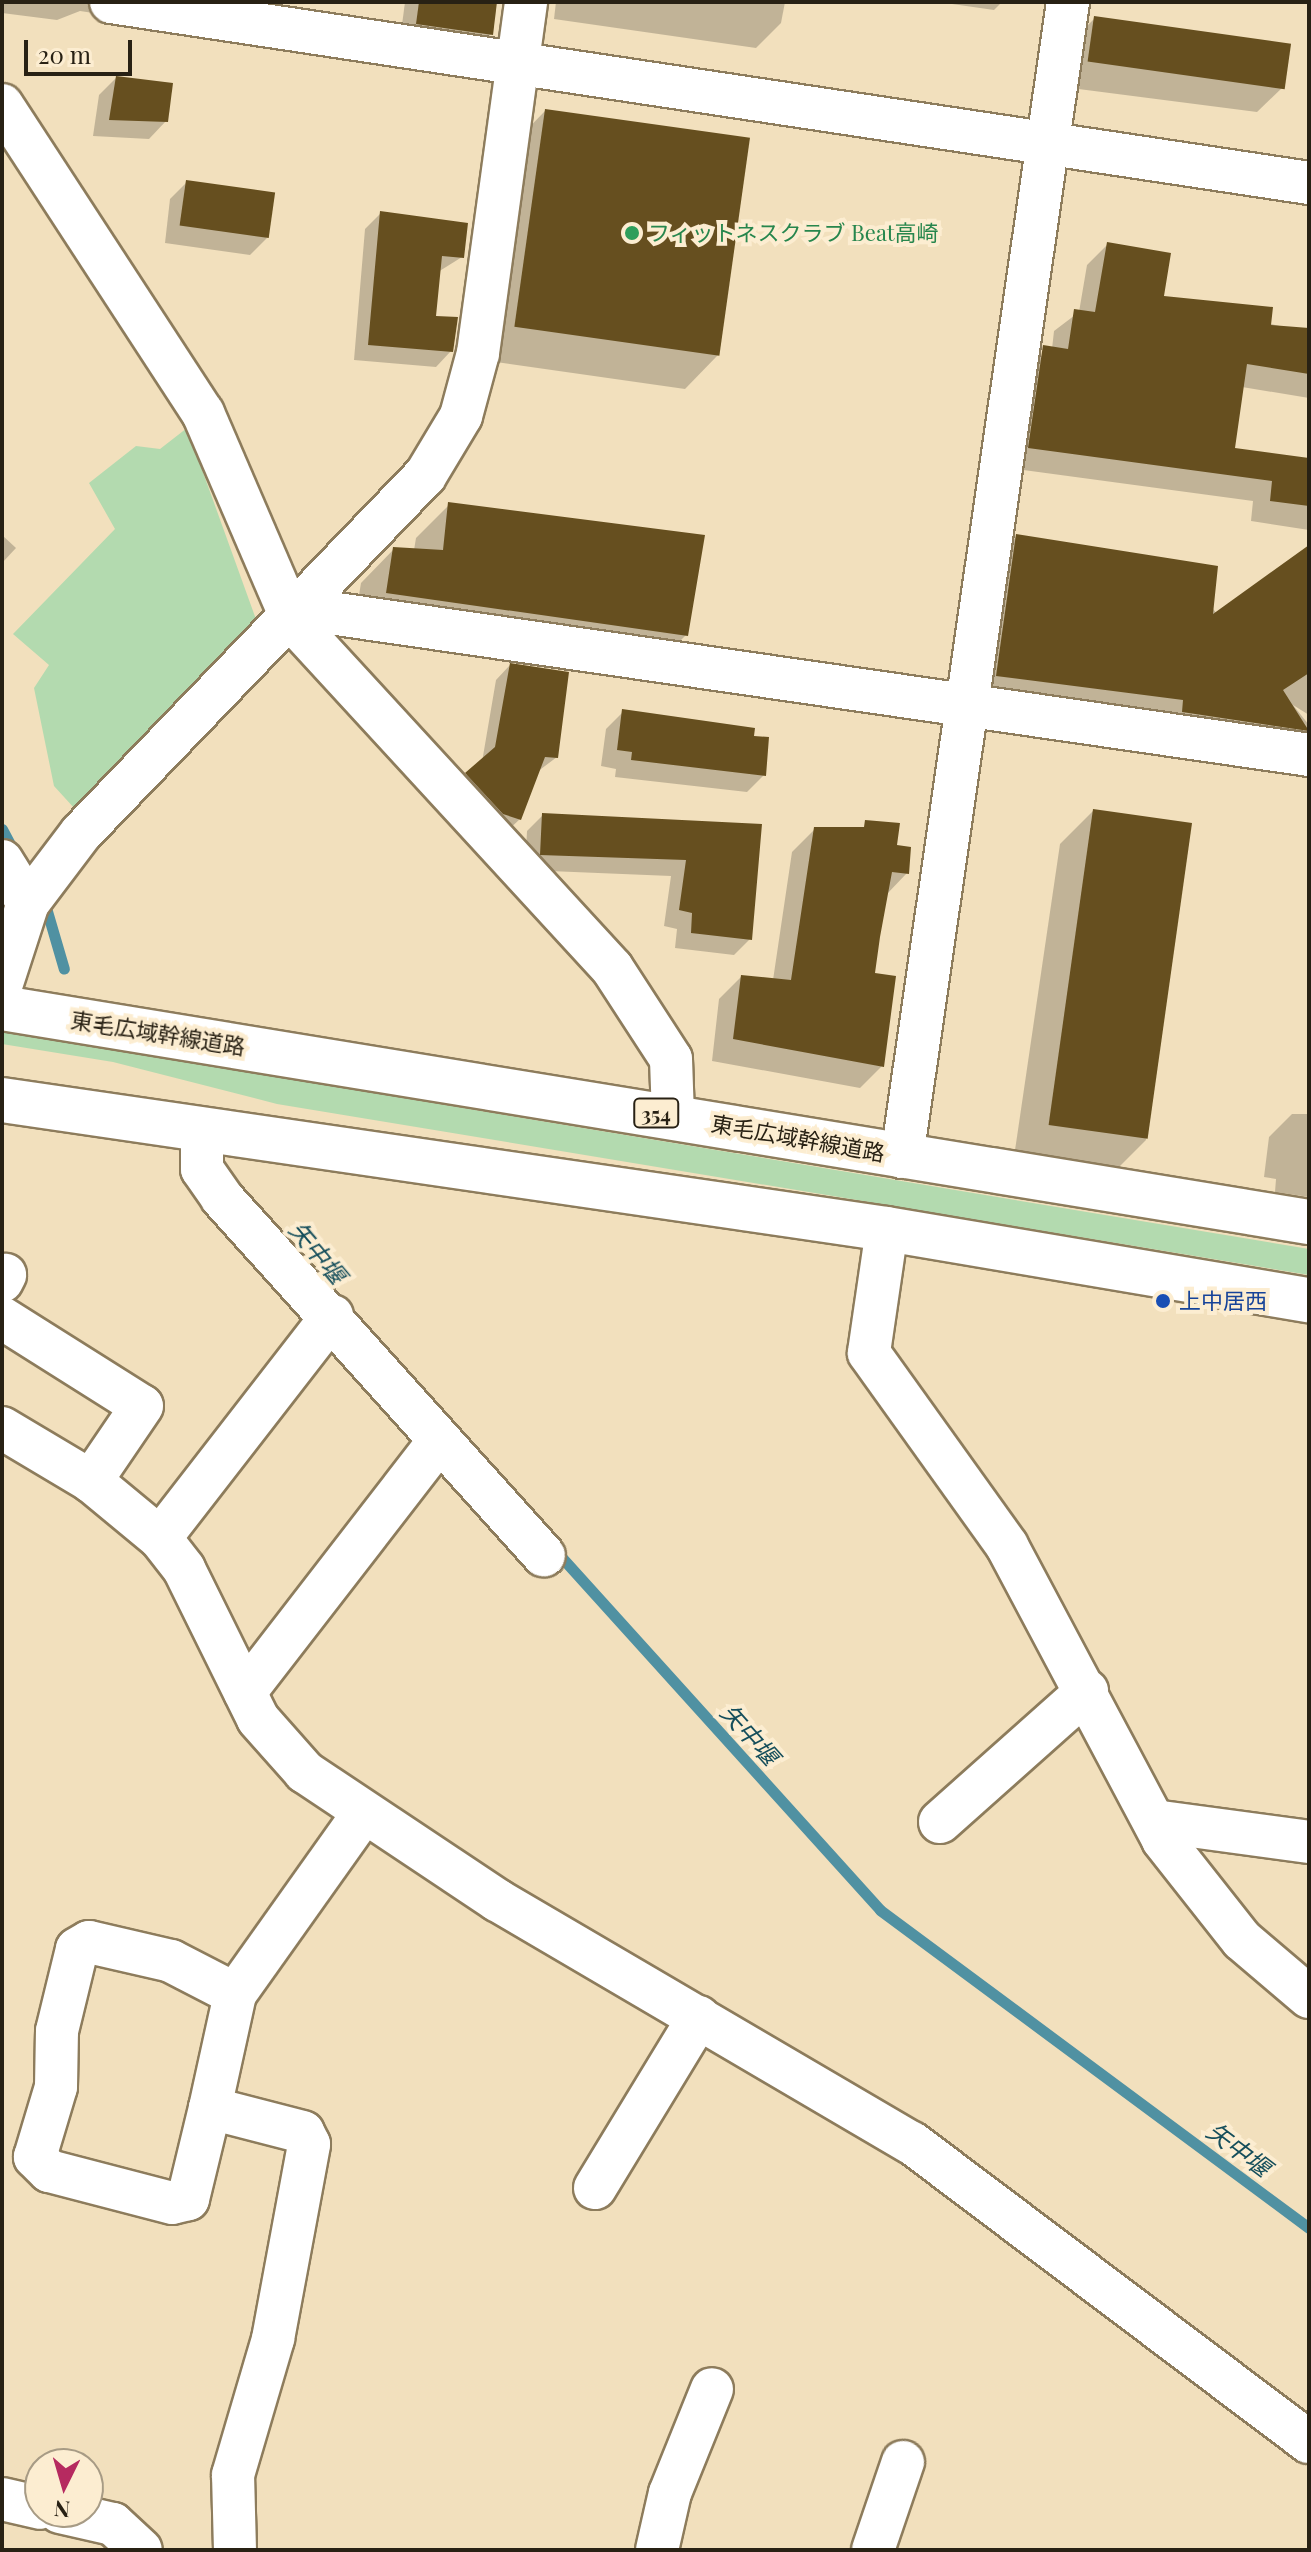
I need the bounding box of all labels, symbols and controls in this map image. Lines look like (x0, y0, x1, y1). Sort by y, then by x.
scale bar (28, 24, 136, 74)
text: 20 m (38, 38, 91, 70)
place label: フィットネスクラブ Beat高崎 (648, 220, 939, 246)
marker: フィットネスクラブ Beat高崎 (623, 224, 641, 242)
street label: 東毛広域幹線道路 (69, 1006, 247, 1060)
road number: 354 (632, 1097, 680, 1129)
street label: 東毛広域幹線道路 (709, 1110, 887, 1166)
water label: 矢中堰 (284, 1215, 352, 1289)
place label: 上中居西 (1179, 1288, 1267, 1314)
marker: 上中居西 (1154, 1292, 1172, 1310)
water label: 矢中堰 (715, 1698, 785, 1770)
water label: 矢中堰 (1202, 2116, 1276, 2182)
north arrow (24, 2448, 104, 2528)
text: N (53, 2494, 71, 2526)

